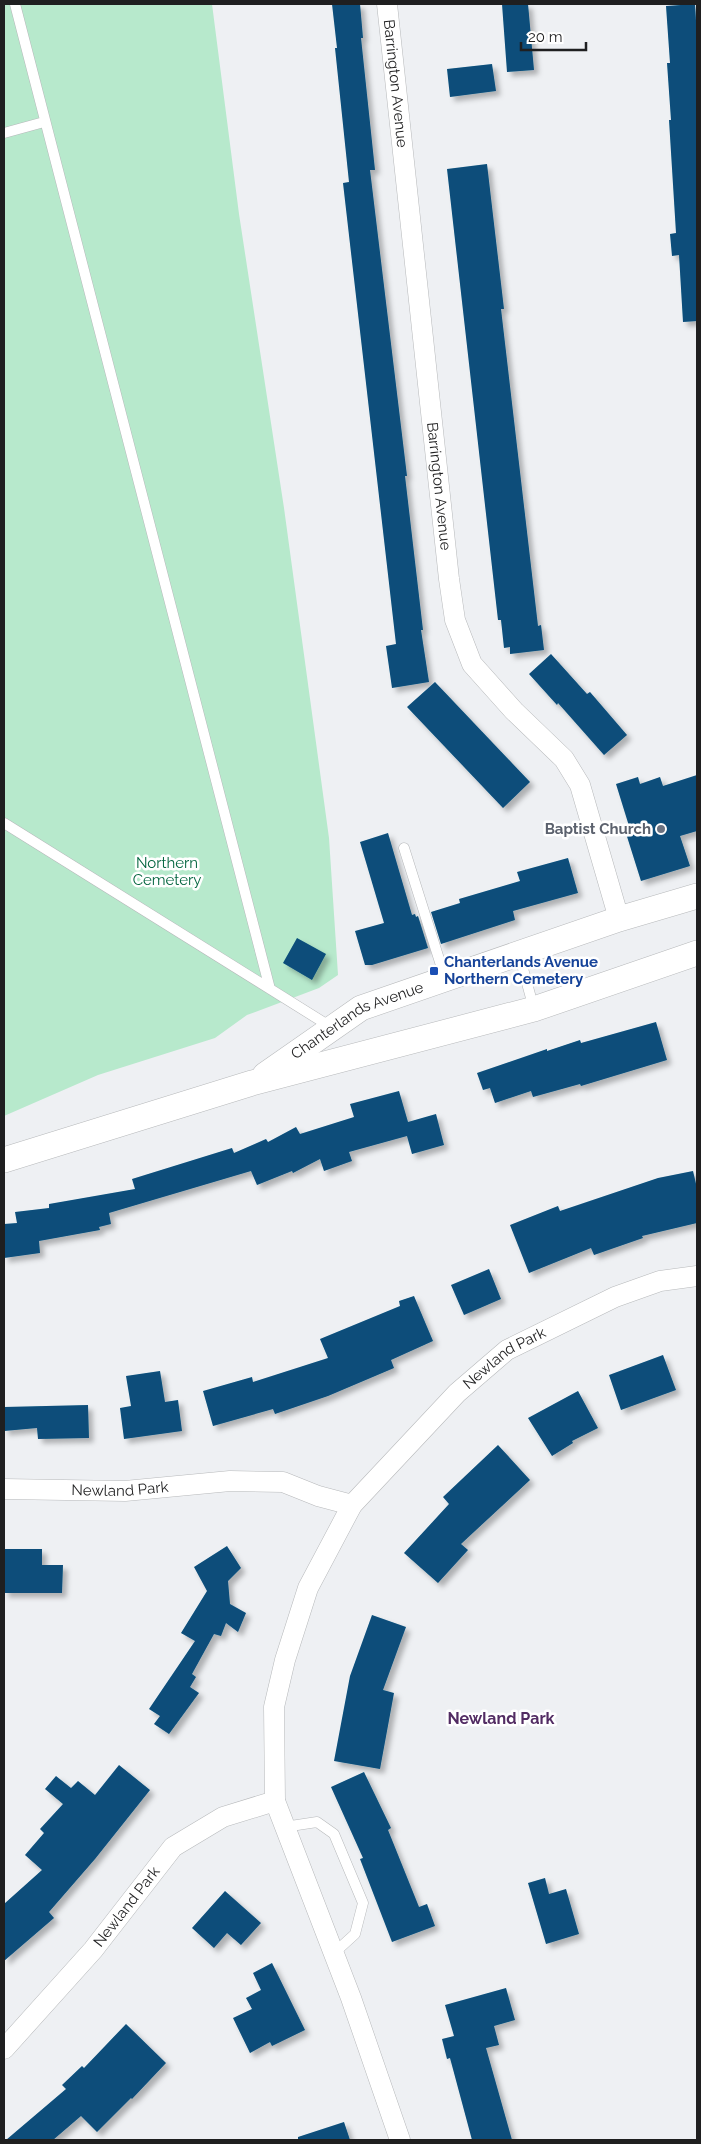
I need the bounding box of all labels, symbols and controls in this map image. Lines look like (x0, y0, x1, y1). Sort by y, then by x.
street label: Barrington Avenue (380, 19, 411, 149)
scale bar (521, 20, 586, 52)
text: 20 m (528, 28, 563, 46)
street label: Barrington Avenue (423, 421, 455, 551)
place label: Baptist Church (545, 820, 651, 838)
marker: Baptist Church (655, 823, 667, 835)
park label: Northern Cemetery (133, 854, 201, 889)
place label: Chanterlands Avenue Northern Cemetery (444, 953, 598, 988)
marker: Chanterlands Avenue Northern Cemetery (428, 965, 440, 977)
street label: Chanterlands Avenue (287, 978, 426, 1063)
street label: Newland Park (459, 1323, 549, 1393)
street label: Newland Park (71, 1478, 169, 1500)
district label: Newland Park (447, 1709, 555, 1728)
street label: Newland Park (90, 1863, 164, 1951)

